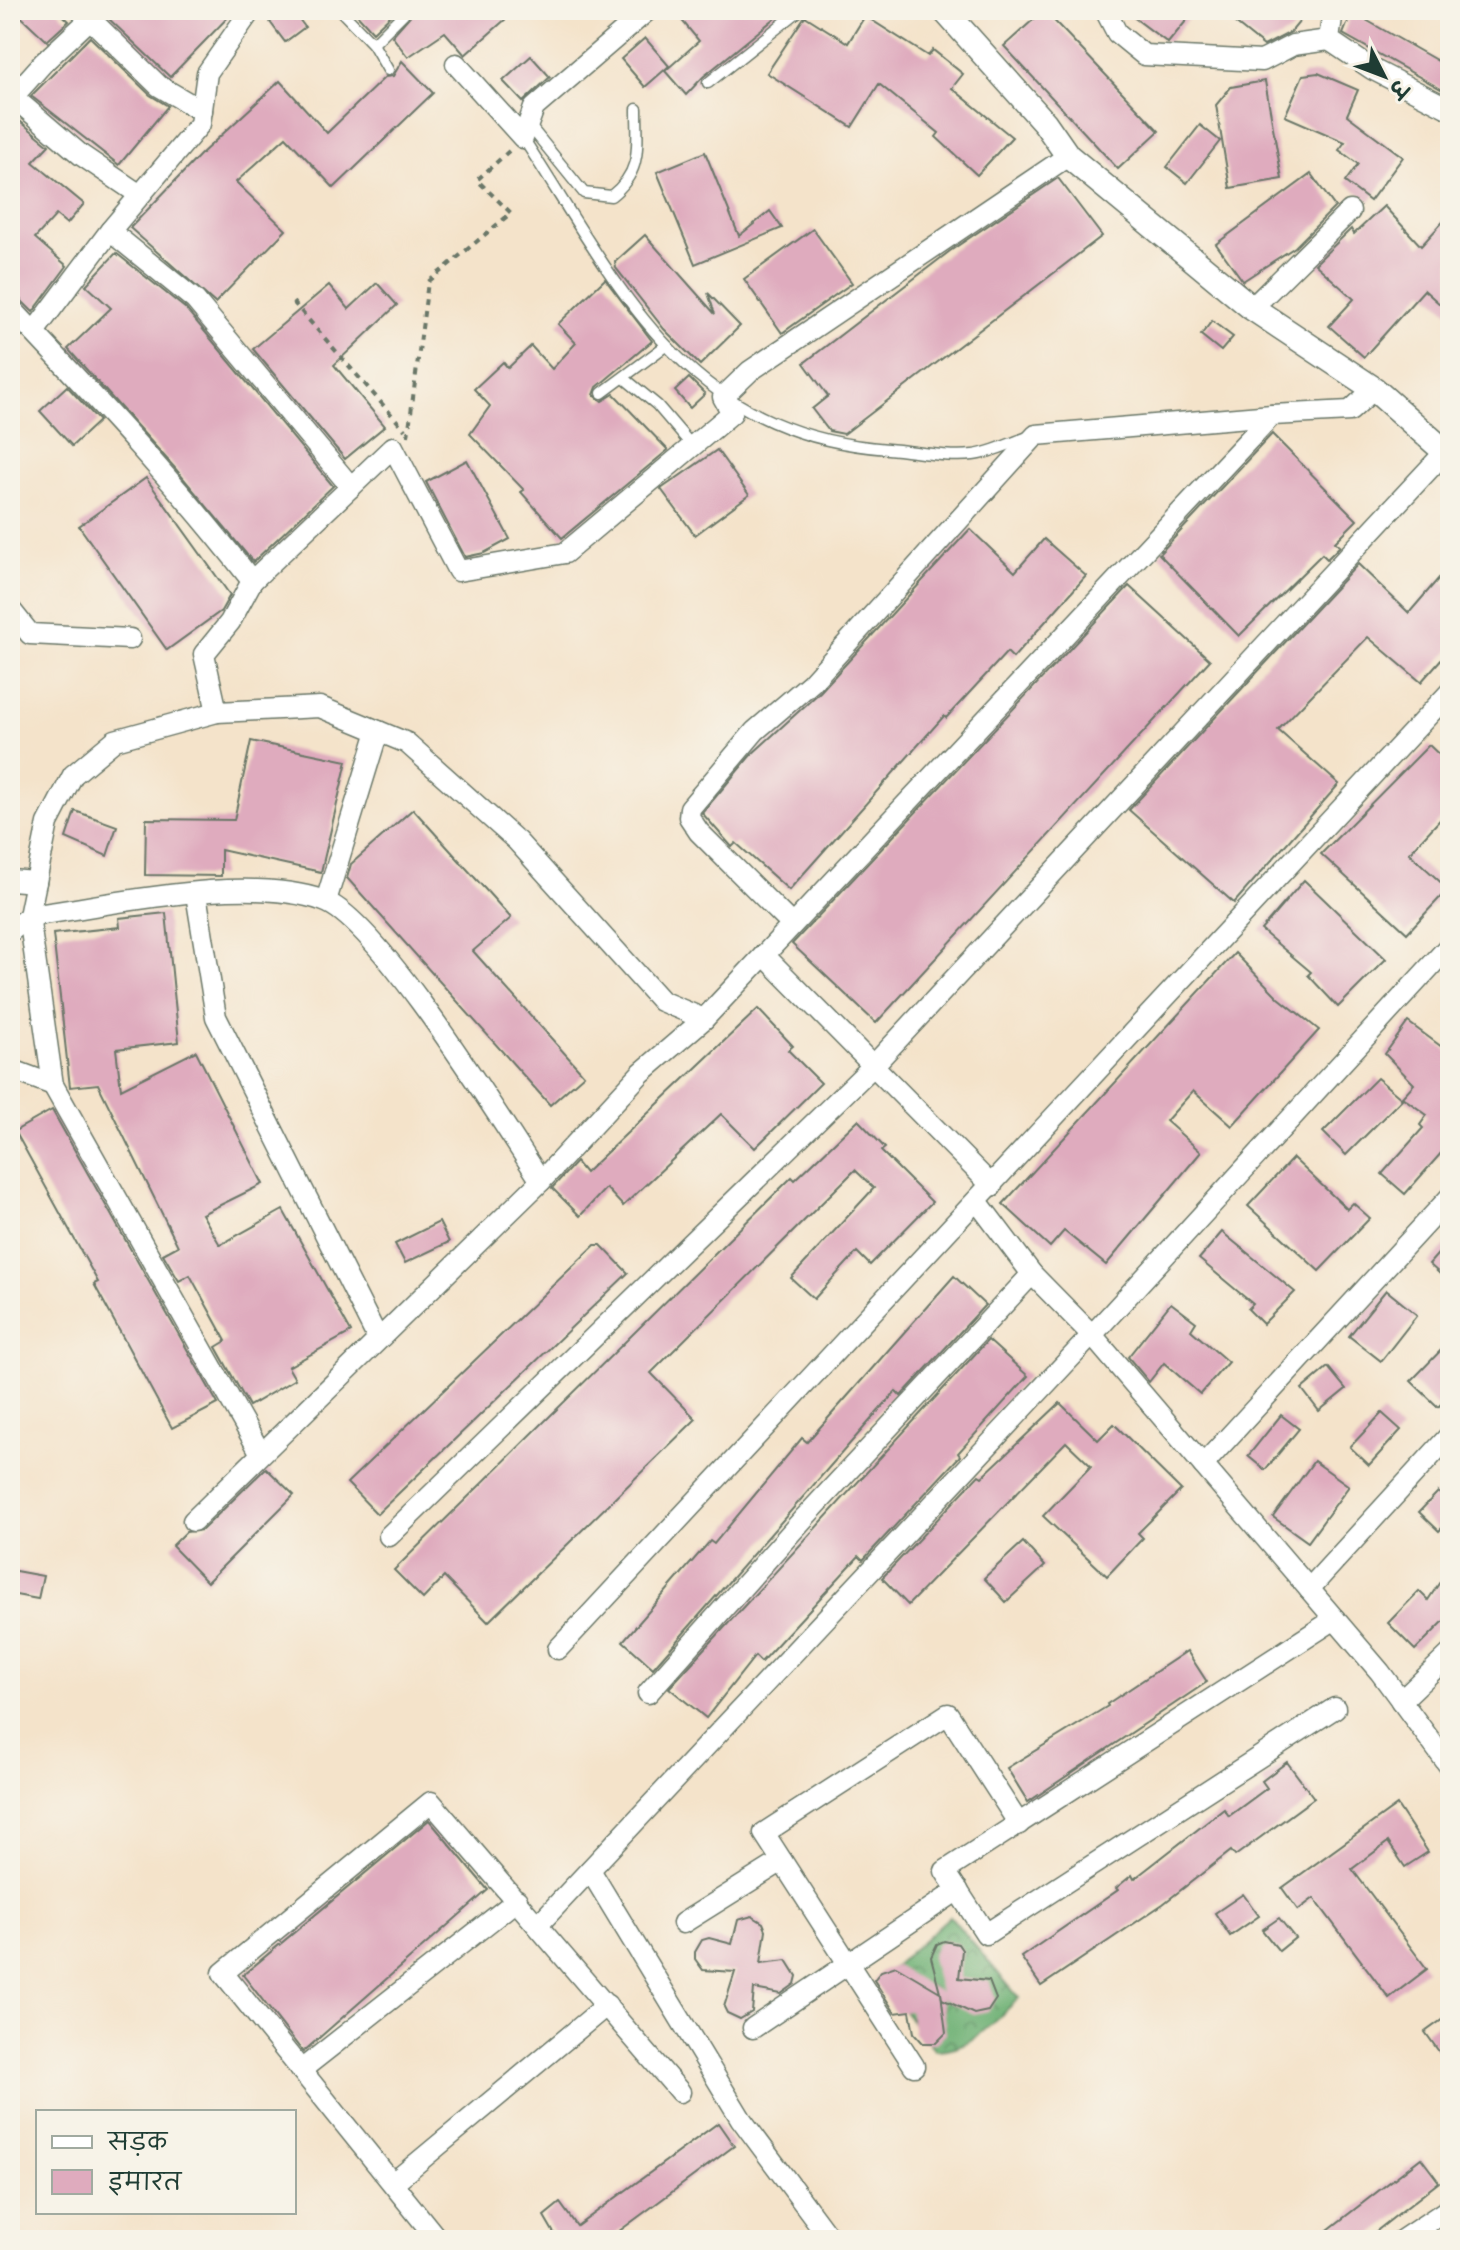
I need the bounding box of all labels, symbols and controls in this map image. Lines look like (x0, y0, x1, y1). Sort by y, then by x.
north arrow (1344, 36, 1424, 116)
text: उ (1381, 72, 1418, 109)
legend (36, 2110, 296, 2214)
text: सड़क (106, 2122, 169, 2158)
text: इमारत (108, 2162, 183, 2198)

